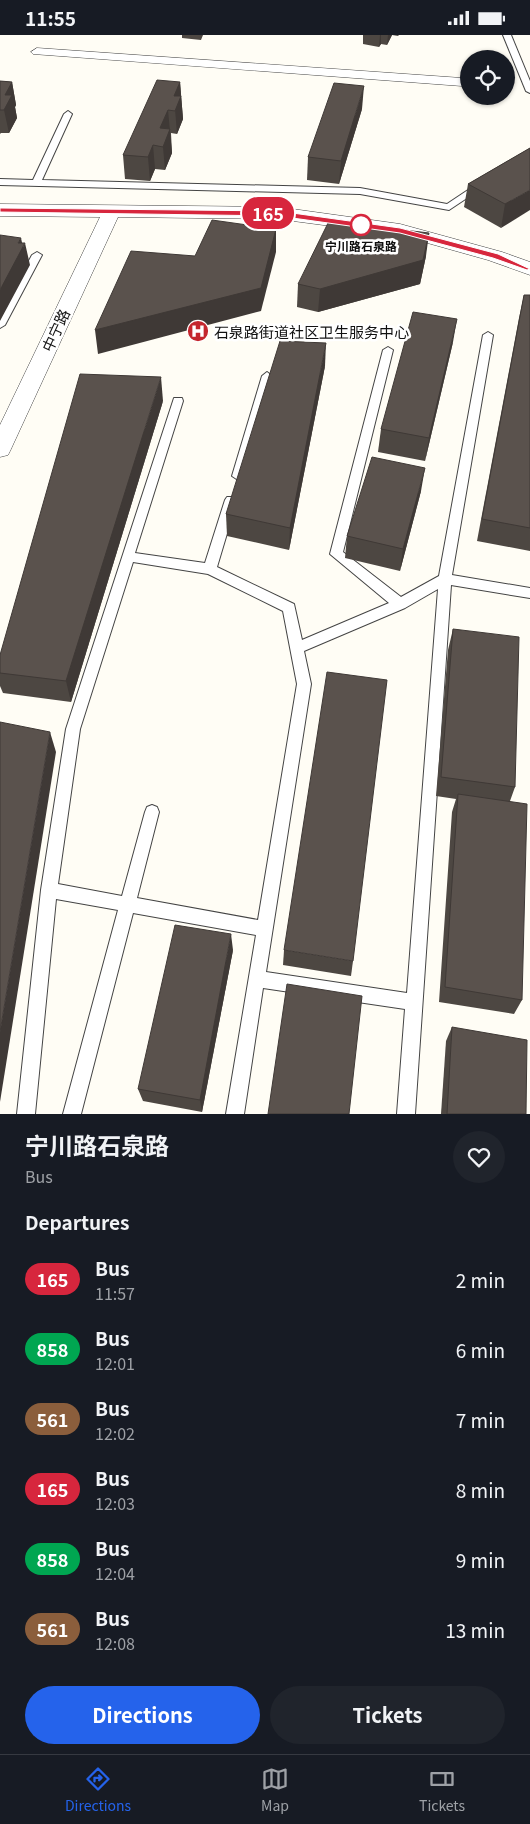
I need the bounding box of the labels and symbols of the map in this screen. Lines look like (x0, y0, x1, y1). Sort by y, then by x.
line badge: 165 (239, 197, 297, 229)
marker: 宁川路石泉路 (350, 214, 372, 236)
place label: 宁川路石泉路 (325, 237, 397, 254)
street label: 中宁路 (36, 305, 74, 355)
hospital icon: 石泉路街道社区卫生服务中心 (186, 319, 210, 343)
place label: 石泉路街道社区卫生服务中心 (214, 321, 409, 342)

